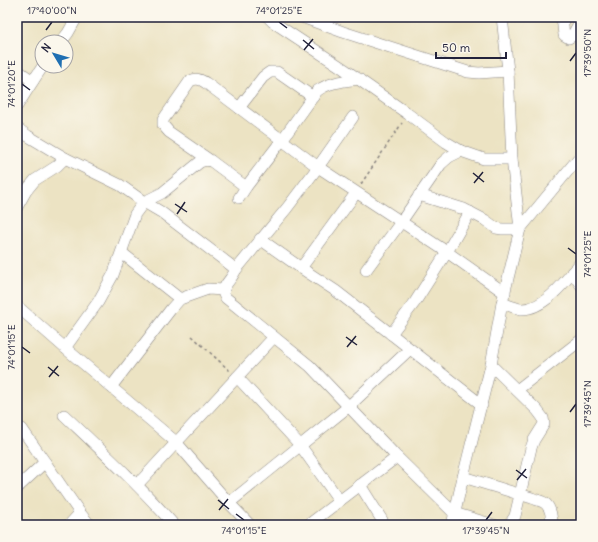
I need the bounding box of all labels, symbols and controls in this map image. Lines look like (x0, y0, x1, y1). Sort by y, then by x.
text: 17°40'00"N (27, 4, 77, 17)
text: 74°01'25"E (256, 4, 303, 17)
text: 17°39'50"N (581, 29, 594, 77)
north arrow (34, 34, 74, 74)
scale bar (436, 34, 506, 60)
text: 50 m (442, 40, 471, 55)
text: N (38, 41, 54, 55)
text: 74°01'20"E (5, 60, 18, 108)
text: 74°01'25"E (581, 230, 594, 277)
text: 74°01'15"E (5, 324, 18, 370)
text: 17°39'45"N (581, 380, 594, 428)
text: 74°01'15"E (221, 524, 267, 537)
text: 17°39'45"N (462, 524, 510, 537)

